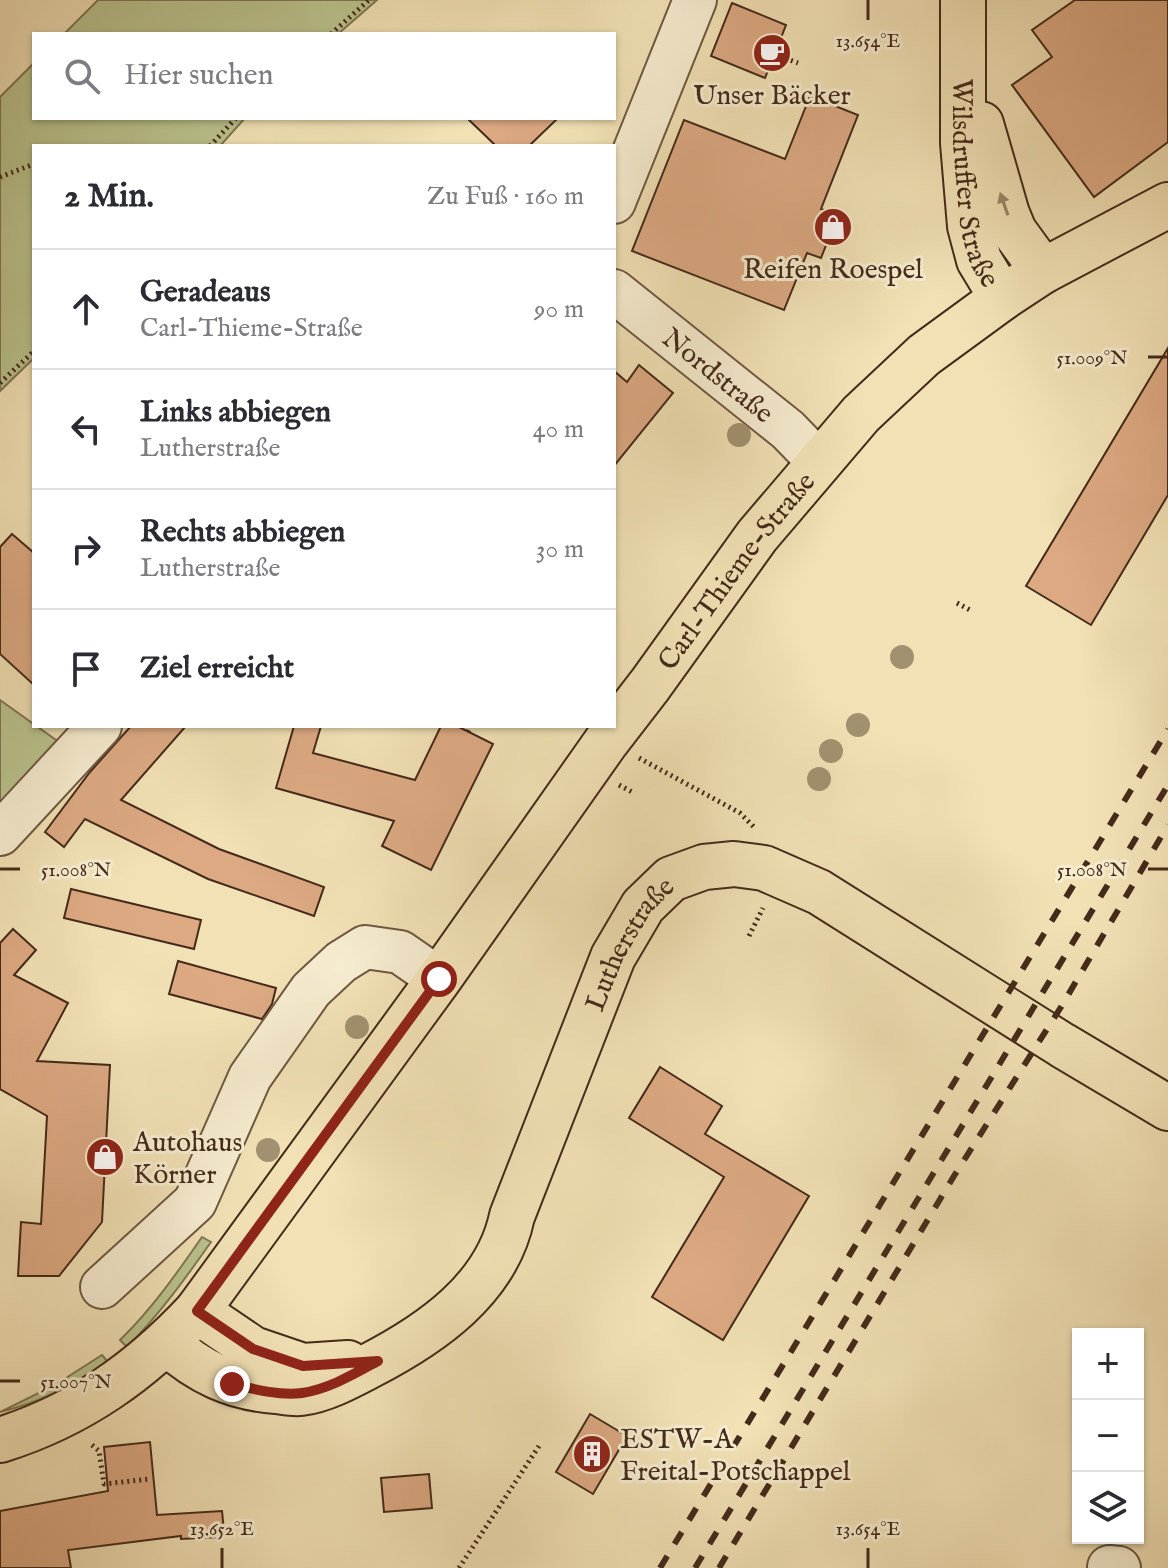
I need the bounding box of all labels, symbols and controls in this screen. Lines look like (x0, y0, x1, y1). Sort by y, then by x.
text: 13.654°E (836, 29, 901, 54)
search box (32, 32, 616, 120)
cafe icon: Unser Bäcker (751, 32, 793, 74)
icon: search (60, 54, 104, 98)
text: Hier suchen (124, 57, 274, 95)
street label: Wilsdruffer Straße (943, 78, 1006, 294)
place label: Unser Bäcker (693, 79, 851, 114)
text: 2 Min. (64, 175, 154, 218)
text: Zu Fuß · 160 m (427, 180, 584, 213)
one-way arrow (997, 192, 1009, 216)
shop icon: Reifen Roespel (812, 206, 854, 248)
place label: Reifen Roespel (743, 253, 923, 288)
text: Geradeaus (140, 274, 270, 312)
icon: ahead (64, 287, 108, 331)
text: 90 m (534, 293, 584, 326)
text: Carl-Thieme-Straße (140, 312, 363, 345)
street label: Nordstraße (654, 321, 780, 432)
text: 51.009°N (1056, 346, 1128, 371)
text: Links abbiegen (140, 394, 331, 432)
icon: left (64, 407, 108, 451)
text: 40 m (533, 413, 584, 446)
text: Lutherstraße (140, 432, 280, 465)
street label: Carl-Thieme-Straße (651, 466, 824, 678)
text: Rechts abbiegen (140, 514, 345, 552)
icon: right (64, 527, 108, 571)
text: 30 m (536, 533, 584, 566)
text: Lutherstraße (140, 552, 280, 585)
icon: arrive (64, 647, 108, 691)
text: Ziel erreicht (140, 650, 294, 688)
text: 51.008°N (41, 858, 111, 883)
text: 51.008°N (1057, 858, 1127, 883)
street label: Lutherstraße (579, 870, 683, 1017)
route start (421, 961, 457, 997)
place label: Autohaus Körner (132, 1126, 242, 1193)
shop icon: Autohaus Körner (84, 1136, 126, 1178)
map controls (1072, 1328, 1144, 1544)
button: + (1072, 1328, 1144, 1400)
route end (214, 1366, 250, 1402)
text: 51.007°N (40, 1370, 112, 1395)
button: − (1072, 1400, 1144, 1472)
place label: ESTW-A Freital-Potschappel (620, 1423, 851, 1490)
building icon: ESTW-A Freital-Potschappel (571, 1433, 613, 1475)
button: layers (1072, 1472, 1144, 1544)
text: 13.652°E (190, 1517, 254, 1542)
text: 13.654°E (836, 1517, 901, 1542)

